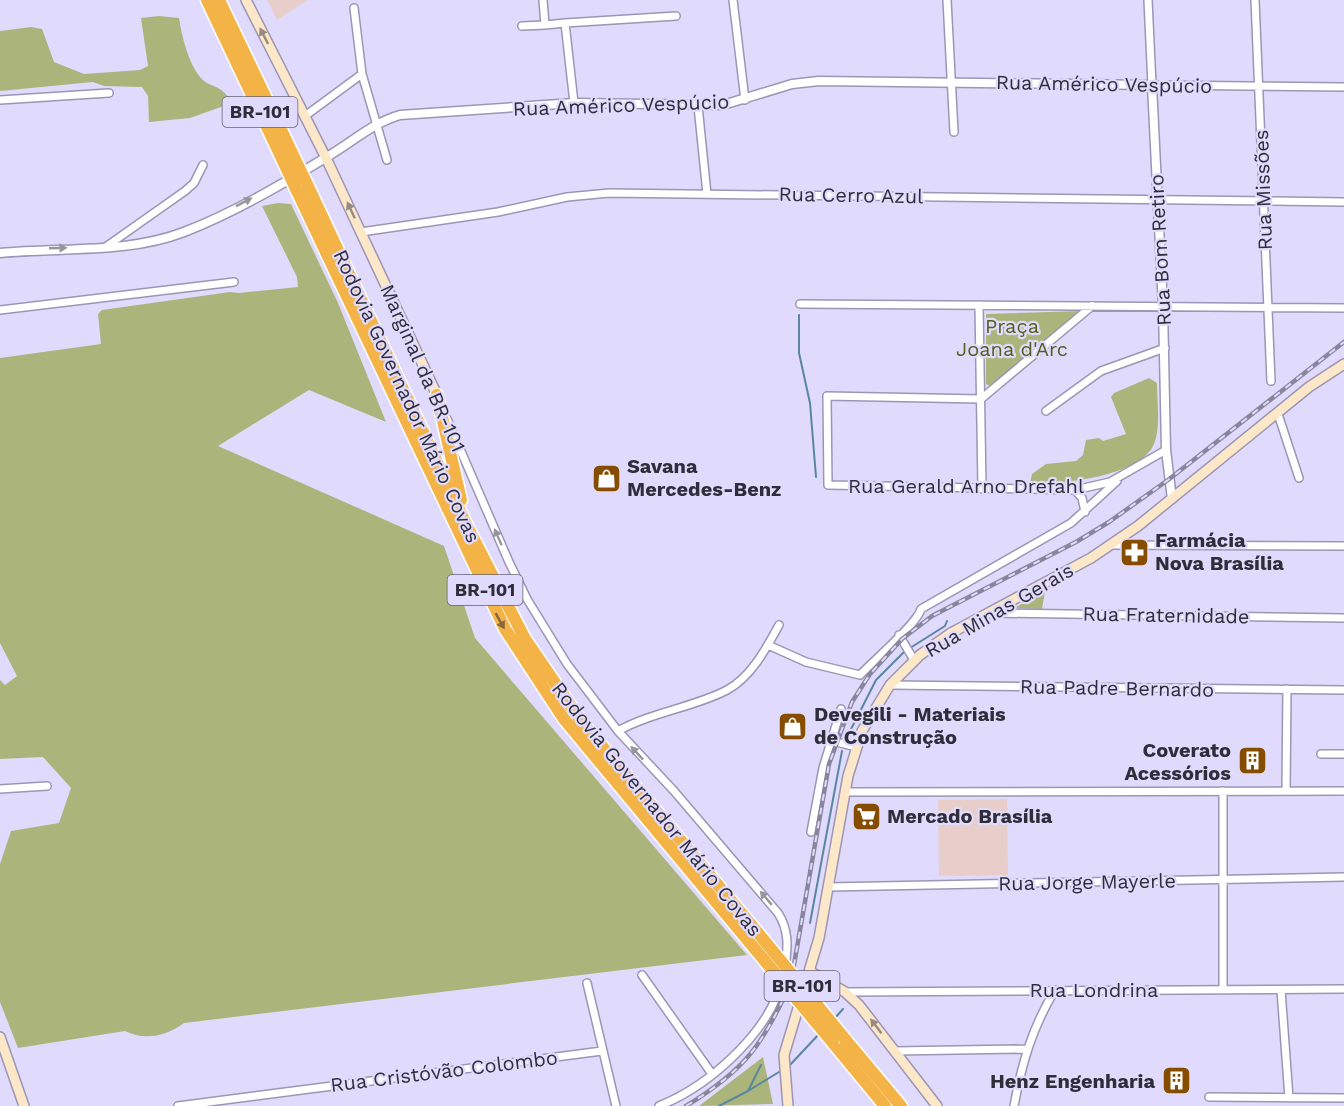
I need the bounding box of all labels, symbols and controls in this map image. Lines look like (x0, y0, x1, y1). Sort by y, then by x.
one-way arrow (259, 27, 269, 44)
street label: Rua Américo Vespúcio (996, 70, 1212, 98)
street label: Rua Américo Vespúcio (512, 89, 730, 121)
road number: BR-101 (222, 97, 298, 127)
street label: Rua Missões (1249, 129, 1277, 251)
street label: Rua Bom Retiro (1144, 174, 1176, 326)
street label: Rua Cerro Azul (778, 182, 924, 208)
one-way arrow (236, 197, 253, 207)
one-way arrow (346, 202, 355, 219)
one-way arrow (49, 244, 68, 253)
street label: Rodovia Governador Mário Covas (328, 246, 486, 546)
street label: Marginal da BR-101 (375, 280, 471, 456)
park label: Praça Joana d'Arc (956, 314, 1068, 361)
place label: Savana Mercedes-Benz (627, 454, 781, 501)
shop icon: Savana Mercedes-Benz (590, 462, 622, 494)
street label: Rua Gerald Arno Drefahl (848, 474, 1084, 498)
one-way arrow (493, 527, 503, 545)
place label: Farmácia Nova Brasília (1155, 528, 1284, 575)
pharmacy icon: Farmácia Nova Brasília (1118, 536, 1150, 568)
street label: Rua Minas Gerais (920, 558, 1078, 662)
road number: BR-101 (448, 575, 522, 605)
street label: Rua Fraternidade (1082, 602, 1250, 628)
one-way arrow (495, 613, 505, 630)
street label: Rua Padre Bernardo (1020, 674, 1214, 702)
street label: Rodovia Governador Mário Covas (547, 677, 767, 941)
place label: Devegili - Materiais de Construção (814, 702, 1006, 749)
shop icon: Devegili - Materiais de Construção (777, 710, 809, 742)
place label: Coverato Acessórios (1125, 738, 1231, 785)
one-way arrow (630, 745, 644, 760)
building icon: Coverato Acessórios (1236, 745, 1268, 777)
supermarket icon: Mercado Brasília (850, 800, 882, 832)
place label: Mercado Brasília (887, 804, 1053, 828)
street label: Rua Jorge Mayerle (998, 868, 1176, 896)
one-way arrow (760, 891, 773, 906)
road number: BR-101 (764, 971, 840, 1001)
street label: Rua Londrina (1030, 978, 1158, 1002)
one-way arrow (870, 1019, 882, 1035)
street label: Rua Cristóvão Colombo (329, 1045, 559, 1097)
building icon: Henz Engenharia (1160, 1065, 1192, 1097)
place label: Henz Engenharia (990, 1069, 1155, 1093)

